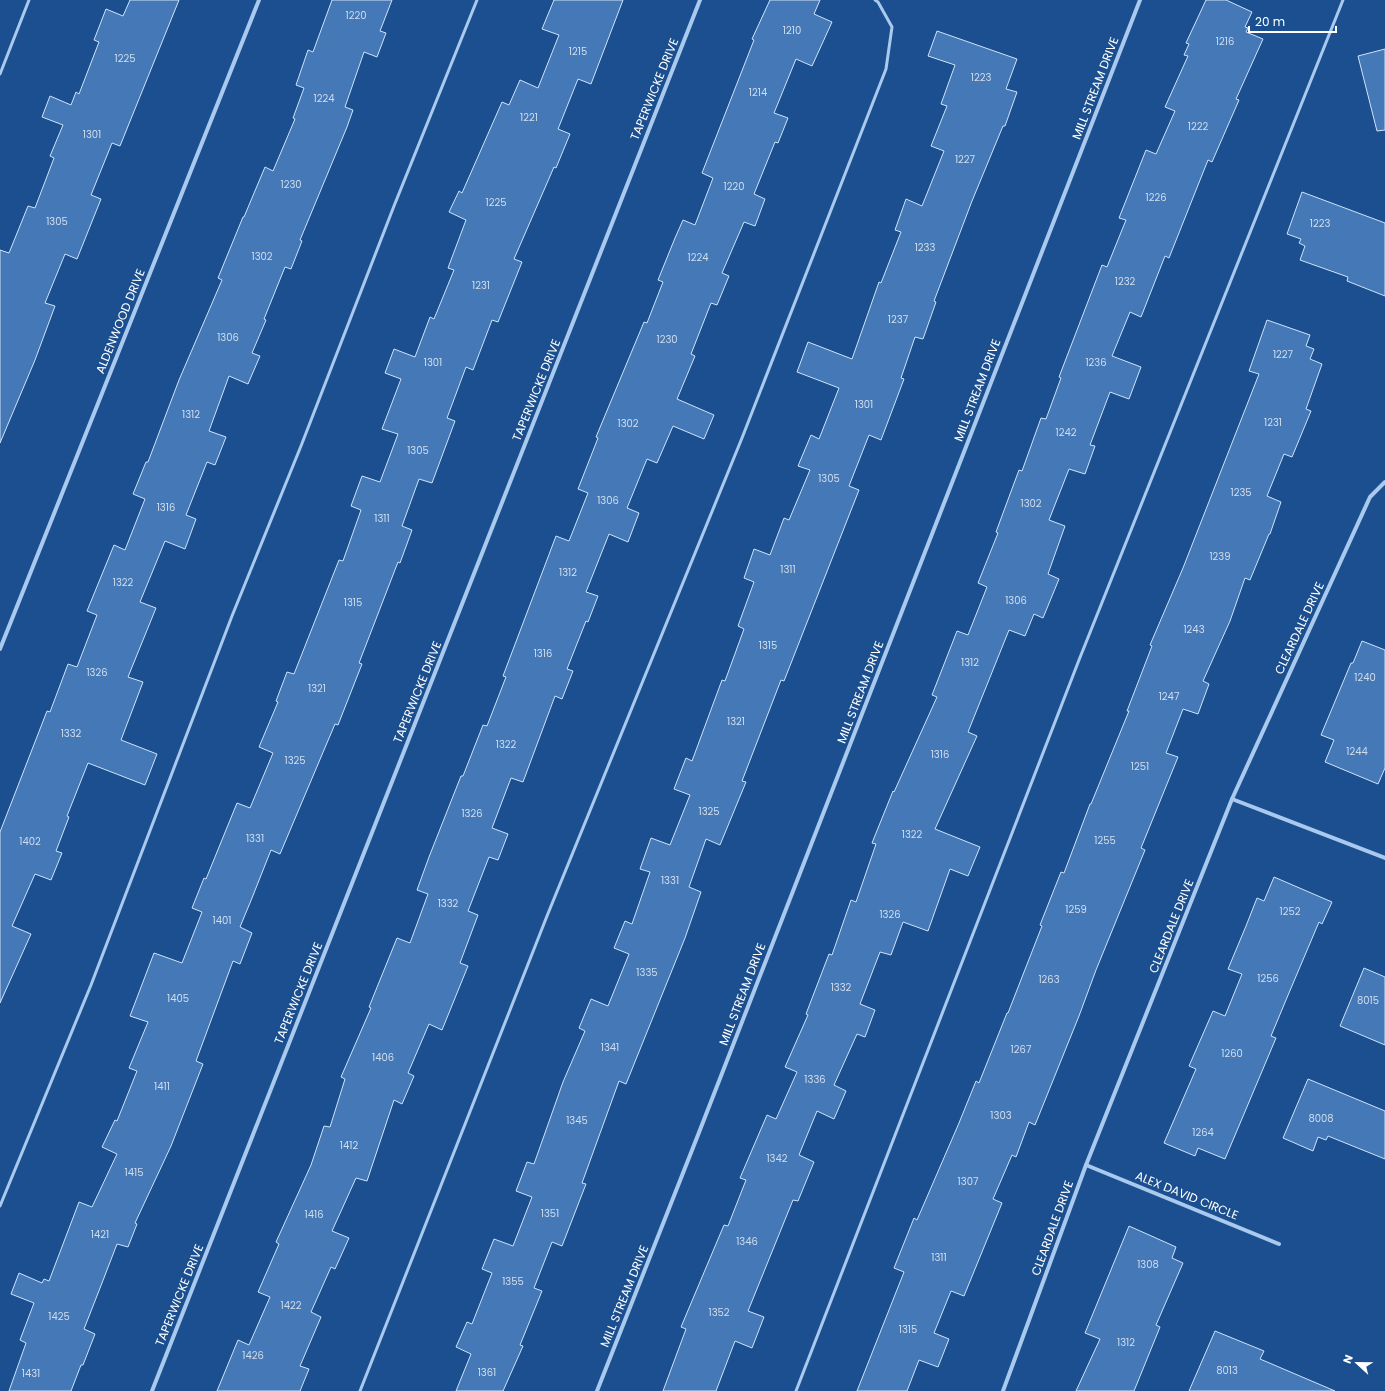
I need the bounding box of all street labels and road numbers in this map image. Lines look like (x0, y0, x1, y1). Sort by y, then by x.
street label: MILL STREAM DRIVE (1068, 34, 1122, 142)
street label: TAPERWICKE DRIVE (626, 36, 682, 142)
street label: ALDENWOOD DRIVE (91, 266, 149, 376)
street label: MILL STREAM DRIVE (950, 336, 1004, 444)
street label: TAPERWICKE DRIVE (508, 337, 564, 443)
street label: CLEARDALE DRIVE (1270, 579, 1328, 677)
street label: MILL STREAM DRIVE (833, 638, 887, 746)
street label: TAPERWICKE DRIVE (389, 639, 445, 745)
street label: CLEARDALE DRIVE (1144, 876, 1198, 976)
street label: TAPERWICKE DRIVE (270, 940, 326, 1046)
street label: MILL STREAM DRIVE (715, 940, 769, 1048)
street label: ALEX DAVID CIRCLE (1133, 1167, 1241, 1223)
street label: CLEARDALE DRIVE (1027, 1178, 1077, 1278)
street label: TAPERWICKE DRIVE (151, 1242, 207, 1348)
street label: MILL STREAM DRIVE (596, 1243, 652, 1349)

